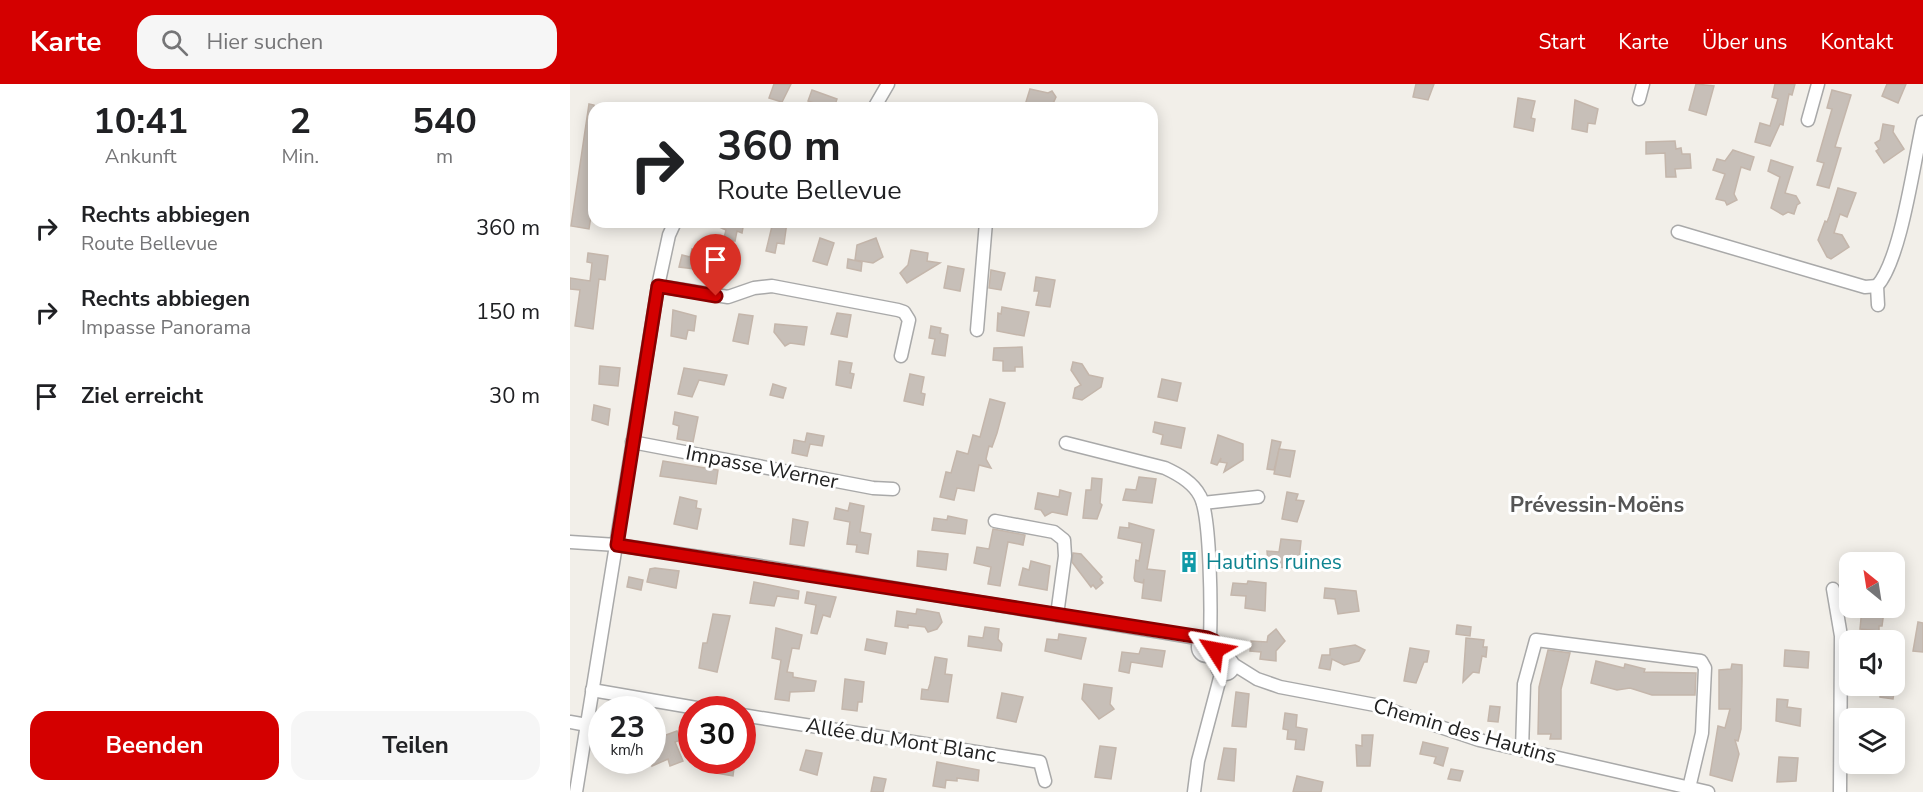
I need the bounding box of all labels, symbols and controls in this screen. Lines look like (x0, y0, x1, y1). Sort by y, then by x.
search box (137, 15, 557, 69)
text: Karte (30, 23, 101, 61)
icon: search (158, 26, 191, 59)
text: Hier suchen (206, 27, 323, 57)
text: Start (1538, 28, 1585, 56)
text: Karte (1618, 28, 1669, 56)
text: Über uns (1702, 28, 1787, 56)
text: Kontakt (1820, 28, 1893, 56)
text: 10:41 (93, 97, 188, 146)
text: 2 (289, 97, 311, 146)
text: 540 (412, 97, 477, 146)
text: 360 m (717, 118, 841, 175)
icon: right (618, 126, 696, 204)
text: Ankunft (105, 143, 177, 170)
text: Min. (281, 143, 319, 170)
text: m (436, 143, 453, 170)
text: Route Bellevue (717, 172, 902, 209)
text: Rechts abbiegen (81, 200, 250, 230)
icon: right (30, 212, 63, 245)
text: 360 m (476, 213, 540, 243)
text: Route Bellevue (81, 230, 218, 257)
pin (690, 234, 741, 296)
icon: arrive (699, 243, 732, 276)
text: Rechts abbiegen (81, 284, 250, 314)
icon: right (30, 296, 63, 329)
text: 150 m (476, 297, 540, 327)
text: Impasse Panorama (81, 314, 251, 341)
icon: arrive (30, 380, 63, 413)
text: Ziel erreicht (81, 381, 203, 411)
text: 30 m (489, 381, 540, 411)
street label: Impasse Werner (683, 438, 841, 496)
district label: Prévessin-Moëns (1510, 490, 1684, 520)
place label: Hautins ruines (1206, 548, 1342, 576)
building icon: Hautins ruines (1177, 550, 1201, 574)
north arrow (1839, 552, 1905, 618)
map controls (1839, 552, 1905, 774)
position arrow (1183, 618, 1247, 682)
button: sound (1839, 630, 1905, 696)
street label: Chemin des Hautins (1370, 691, 1560, 771)
speed limit sign: 30 (678, 696, 756, 774)
text: 23 (609, 707, 645, 748)
button: layers (1839, 708, 1905, 774)
button: Beenden (30, 711, 279, 780)
button: Teilen (291, 711, 540, 780)
street label: Allée du Mont Blanc (804, 711, 998, 769)
text: km/h (610, 740, 644, 760)

